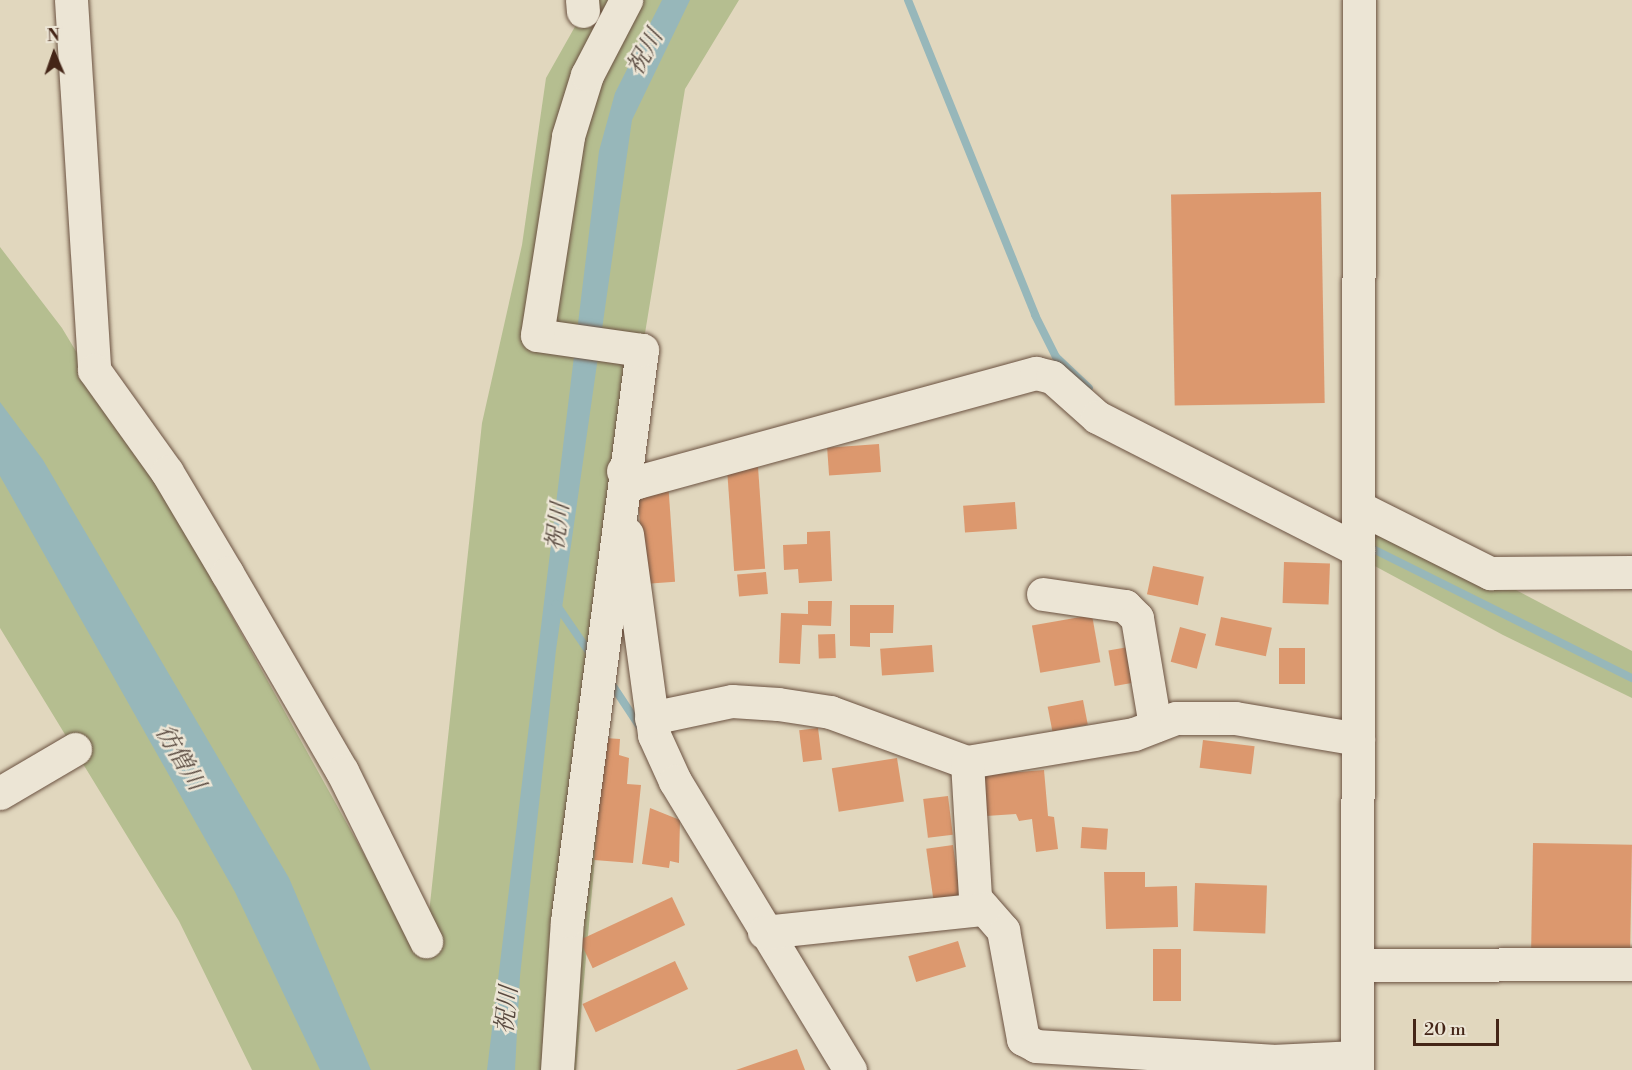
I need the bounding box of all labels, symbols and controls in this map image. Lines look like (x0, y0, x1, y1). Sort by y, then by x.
north arrow (24, 24, 84, 84)
water label: 祝川 (622, 25, 670, 81)
text: N (47, 26, 60, 46)
water label: 祝川 (542, 501, 576, 553)
water label: 彷僧川 (148, 720, 210, 796)
water label: 祝川 (491, 985, 525, 1035)
scale bar (1416, 1007, 1502, 1045)
text: 20 m (1424, 1018, 1466, 1041)

